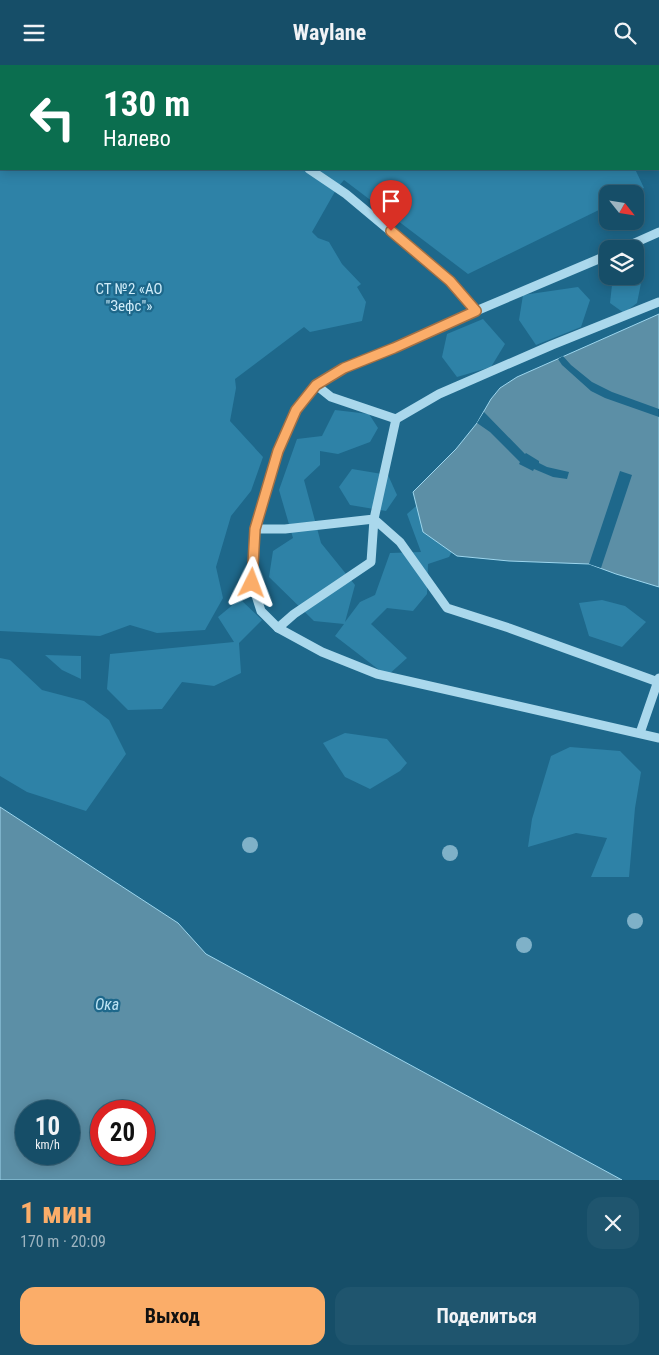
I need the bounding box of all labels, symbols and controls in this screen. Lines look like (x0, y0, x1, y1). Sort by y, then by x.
icon: menu (20, 19, 48, 47)
icon: search (611, 19, 639, 47)
text: Waylane (293, 20, 366, 45)
text: 130 m (103, 84, 190, 125)
icon: left (20, 85, 85, 150)
text: Налево (103, 126, 171, 151)
pin (370, 180, 412, 231)
north arrow (599, 185, 644, 230)
map controls (599, 185, 644, 285)
icon: arrive (377, 187, 405, 215)
button: layers (599, 240, 644, 285)
park label: СТ №2 «АО "Зефс"» (95, 280, 163, 315)
position arrow (225, 556, 277, 608)
water label: Ока (95, 995, 119, 1014)
speed limit sign: 20 (90, 1100, 155, 1165)
text: 10 (35, 1112, 60, 1141)
text: km/h (35, 1138, 60, 1152)
text: 1 мин (20, 1195, 92, 1230)
button: close (587, 1197, 639, 1249)
text: 170 m · 20:09 (20, 1232, 106, 1251)
button: Выход (20, 1287, 325, 1345)
button: Поделиться (335, 1287, 639, 1345)

